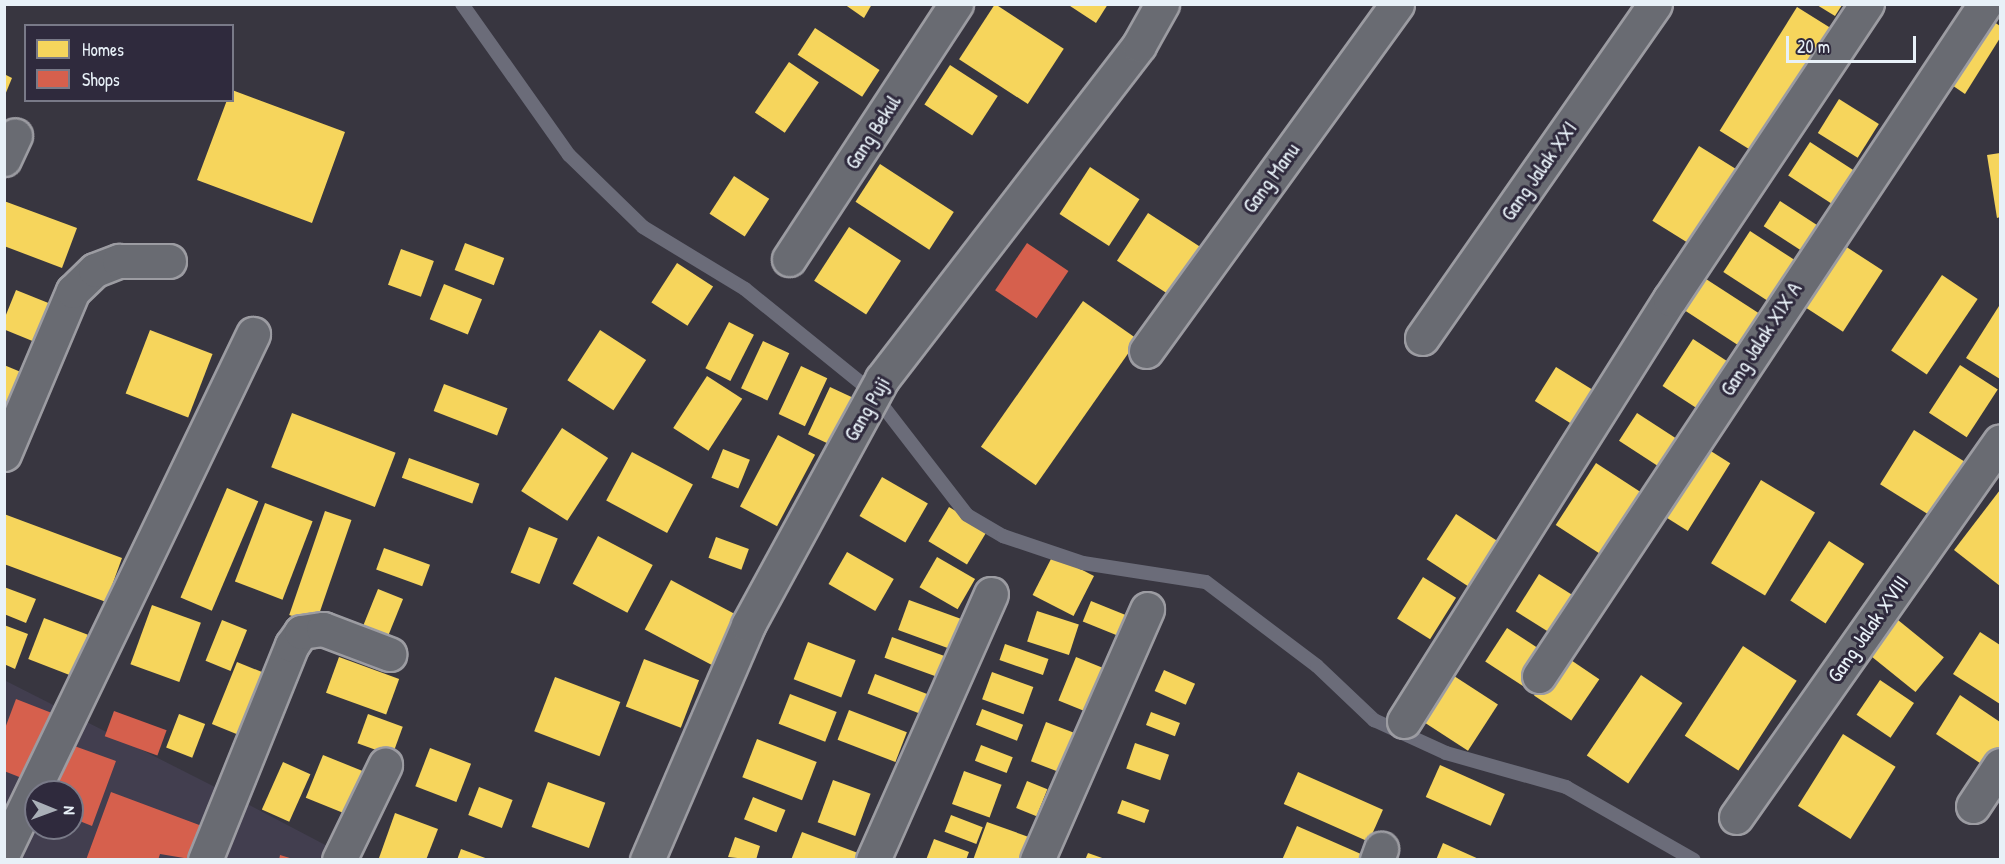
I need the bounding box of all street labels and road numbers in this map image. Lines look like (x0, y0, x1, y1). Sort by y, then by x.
street label: Gang Bekul (840, 90, 906, 174)
street label: Gang Jalak XXI (1496, 116, 1582, 226)
street label: Gang Manu (1237, 138, 1305, 218)
street label: Gang Jalak XIX A (1715, 277, 1807, 401)
street label: Gang Puji (839, 372, 895, 446)
street label: Gang Jalak XVIII (1822, 571, 1914, 687)

